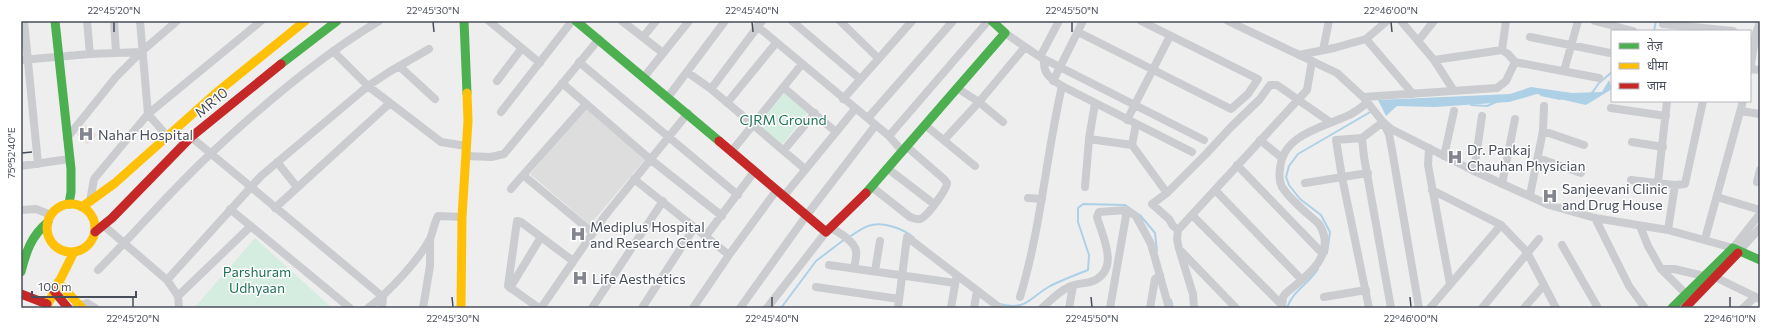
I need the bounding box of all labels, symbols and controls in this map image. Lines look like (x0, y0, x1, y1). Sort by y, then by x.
text: 22°45'20"N (88, 4, 140, 16)
text: 22°45'30"N (406, 4, 460, 16)
text: 22°45'40"N (725, 4, 779, 16)
text: 22°45'50"N (1045, 4, 1099, 16)
text: 22°46'00"N (1364, 4, 1418, 16)
legend (1611, 30, 1751, 102)
text: तेज़ (1647, 38, 1664, 52)
text: धीमा (1647, 58, 1669, 72)
text: जाम (1647, 78, 1667, 92)
street label: MR10 (191, 83, 231, 121)
park label: CJRM Ground (739, 111, 827, 128)
hospital icon: Nahar Hospital (77, 125, 95, 143)
place label: Nahar Hospital (98, 126, 193, 143)
text: 75°52'40"E (5, 127, 17, 179)
place label: Dr. Pankaj Chauhan Physician (1467, 141, 1585, 174)
hospital icon: Dr. Pankaj Chauhan Physician (1446, 148, 1464, 166)
place label: Sanjeevani Clinic and Drug House (1562, 180, 1668, 213)
hospital icon: Sanjeevani Clinic and Drug House (1541, 187, 1559, 205)
place label: Mediplus Hospital and Research Centre (590, 218, 720, 251)
hospital icon: Mediplus Hospital and Research Centre (569, 225, 587, 243)
park label: Parshuram Udhyaan (223, 263, 291, 296)
hospital icon: Life Aesthetics (571, 269, 589, 287)
place label: Life Aesthetics (592, 270, 686, 287)
scale bar (32, 273, 136, 299)
text: 100 m (38, 279, 72, 293)
text: 22°45'20"N (107, 312, 159, 324)
text: 22°45'30"N (426, 312, 480, 324)
text: 22°45'40"N (745, 312, 799, 324)
text: 22°45'50"N (1065, 312, 1119, 324)
text: 22°46'00"N (1384, 312, 1438, 324)
text: 22°46'10"N (1704, 312, 1756, 324)

